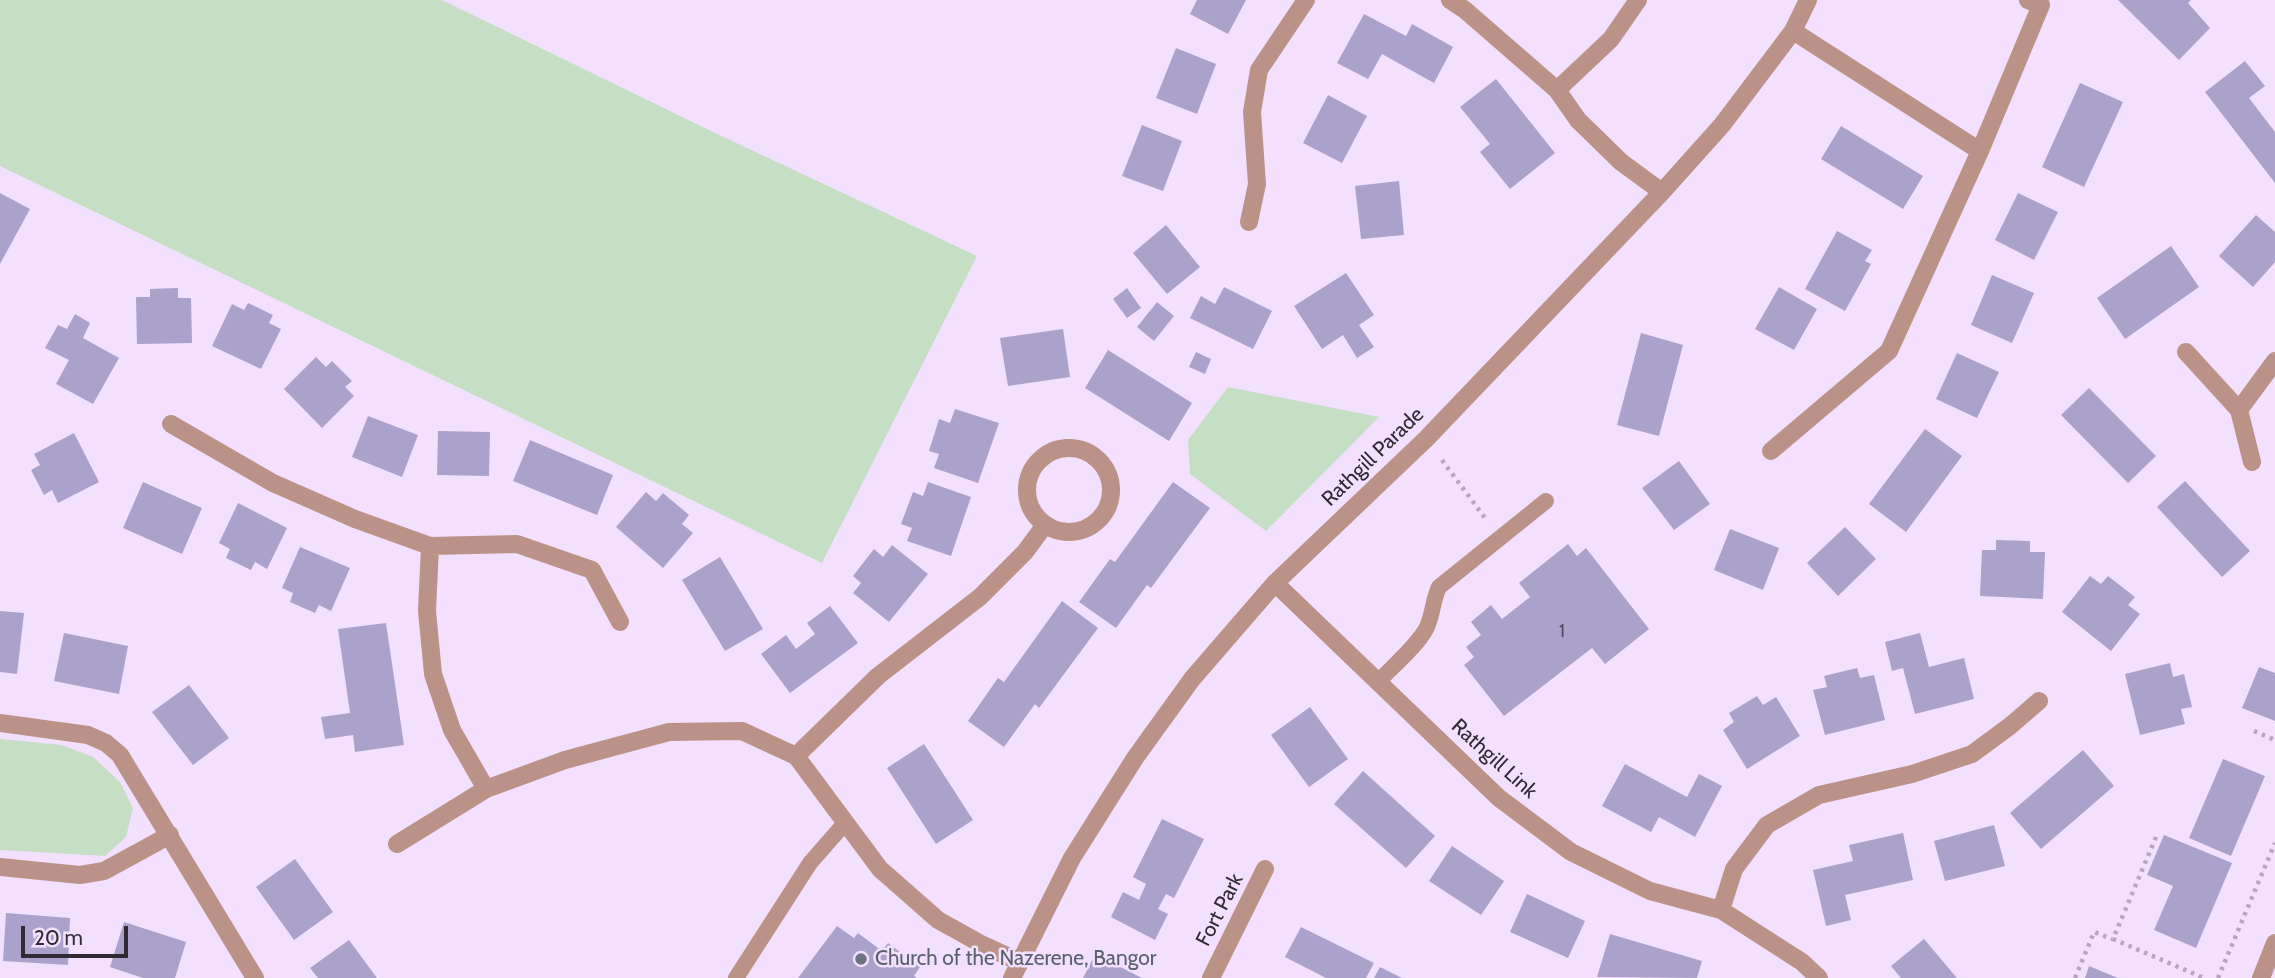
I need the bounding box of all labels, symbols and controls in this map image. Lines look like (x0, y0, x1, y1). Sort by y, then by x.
street label: Rathgill Parade (1317, 402, 1429, 512)
house number: 1 (1559, 621, 1565, 643)
street label: Rathgill Link (1446, 714, 1542, 804)
street label: Fort Park (1191, 870, 1249, 950)
scale bar (24, 912, 131, 956)
text: 20 m (34, 925, 83, 950)
place label: Church of the Nazerene, Bangor (875, 946, 1156, 972)
marker: Church of the Nazerene, Bangor (853, 951, 869, 967)

